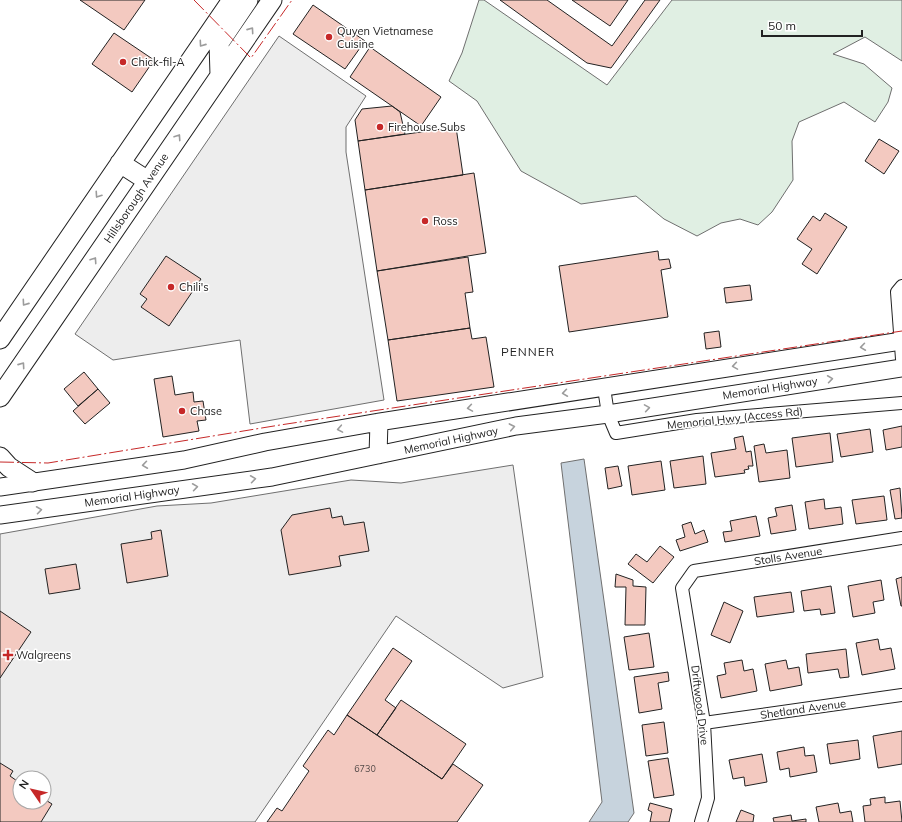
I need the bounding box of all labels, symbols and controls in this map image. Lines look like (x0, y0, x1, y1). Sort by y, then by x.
scale bar (762, 12, 862, 38)
text: 50 m (768, 18, 796, 33)
place label: Quyen Vietnamese Cuisine (337, 24, 433, 51)
one-way arrow (246, 27, 254, 34)
marker: Quyen Vietnamese Cuisine (324, 32, 334, 42)
one-way arrow (200, 39, 207, 46)
place label: Chick-fil-A (131, 55, 185, 69)
marker: Chick-fil-A (118, 57, 128, 67)
place label: Firehouse Subs (388, 120, 465, 134)
marker: Firehouse Subs (375, 122, 385, 132)
one-way arrow (173, 134, 181, 141)
street label: Hillsborough Avenue (101, 150, 171, 246)
one-way arrow (95, 191, 103, 198)
place label: Ross (433, 214, 458, 228)
marker: Ross (420, 216, 430, 226)
one-way arrow (89, 258, 96, 265)
place label: Chili's (179, 280, 209, 294)
marker: Chili's (166, 282, 176, 292)
one-way arrow (23, 298, 30, 305)
one-way arrow (860, 342, 866, 351)
district label: PENNER (501, 344, 555, 359)
one-way arrow (732, 361, 738, 370)
one-way arrow (17, 362, 25, 369)
street label: Memorial Highway (722, 374, 819, 402)
one-way arrow (827, 375, 833, 384)
one-way arrow (562, 388, 568, 397)
one-way arrow (467, 403, 473, 412)
place label: Chase (190, 404, 222, 418)
one-way arrow (644, 404, 650, 413)
street label: Memorial Hwy (Access Rd) (666, 404, 804, 432)
marker: Chase (177, 406, 187, 416)
street label: Memorial Highway (403, 423, 500, 457)
one-way arrow (337, 424, 343, 433)
one-way arrow (509, 424, 515, 432)
one-way arrow (142, 460, 148, 469)
one-way arrow (250, 475, 256, 484)
street label: Memorial Highway (84, 482, 181, 510)
one-way arrow (192, 483, 198, 492)
one-way arrow (36, 506, 42, 515)
street label: Stolls Avenue (753, 544, 823, 568)
place label: Walgreens (16, 648, 71, 662)
marker: Walgreens (3, 650, 13, 660)
street label: Driftwood Drive (688, 664, 712, 746)
street label: Shetland Avenue (759, 696, 847, 722)
house number: 6730 (354, 763, 376, 774)
north arrow (12, 770, 52, 810)
text: N (16, 777, 32, 792)

